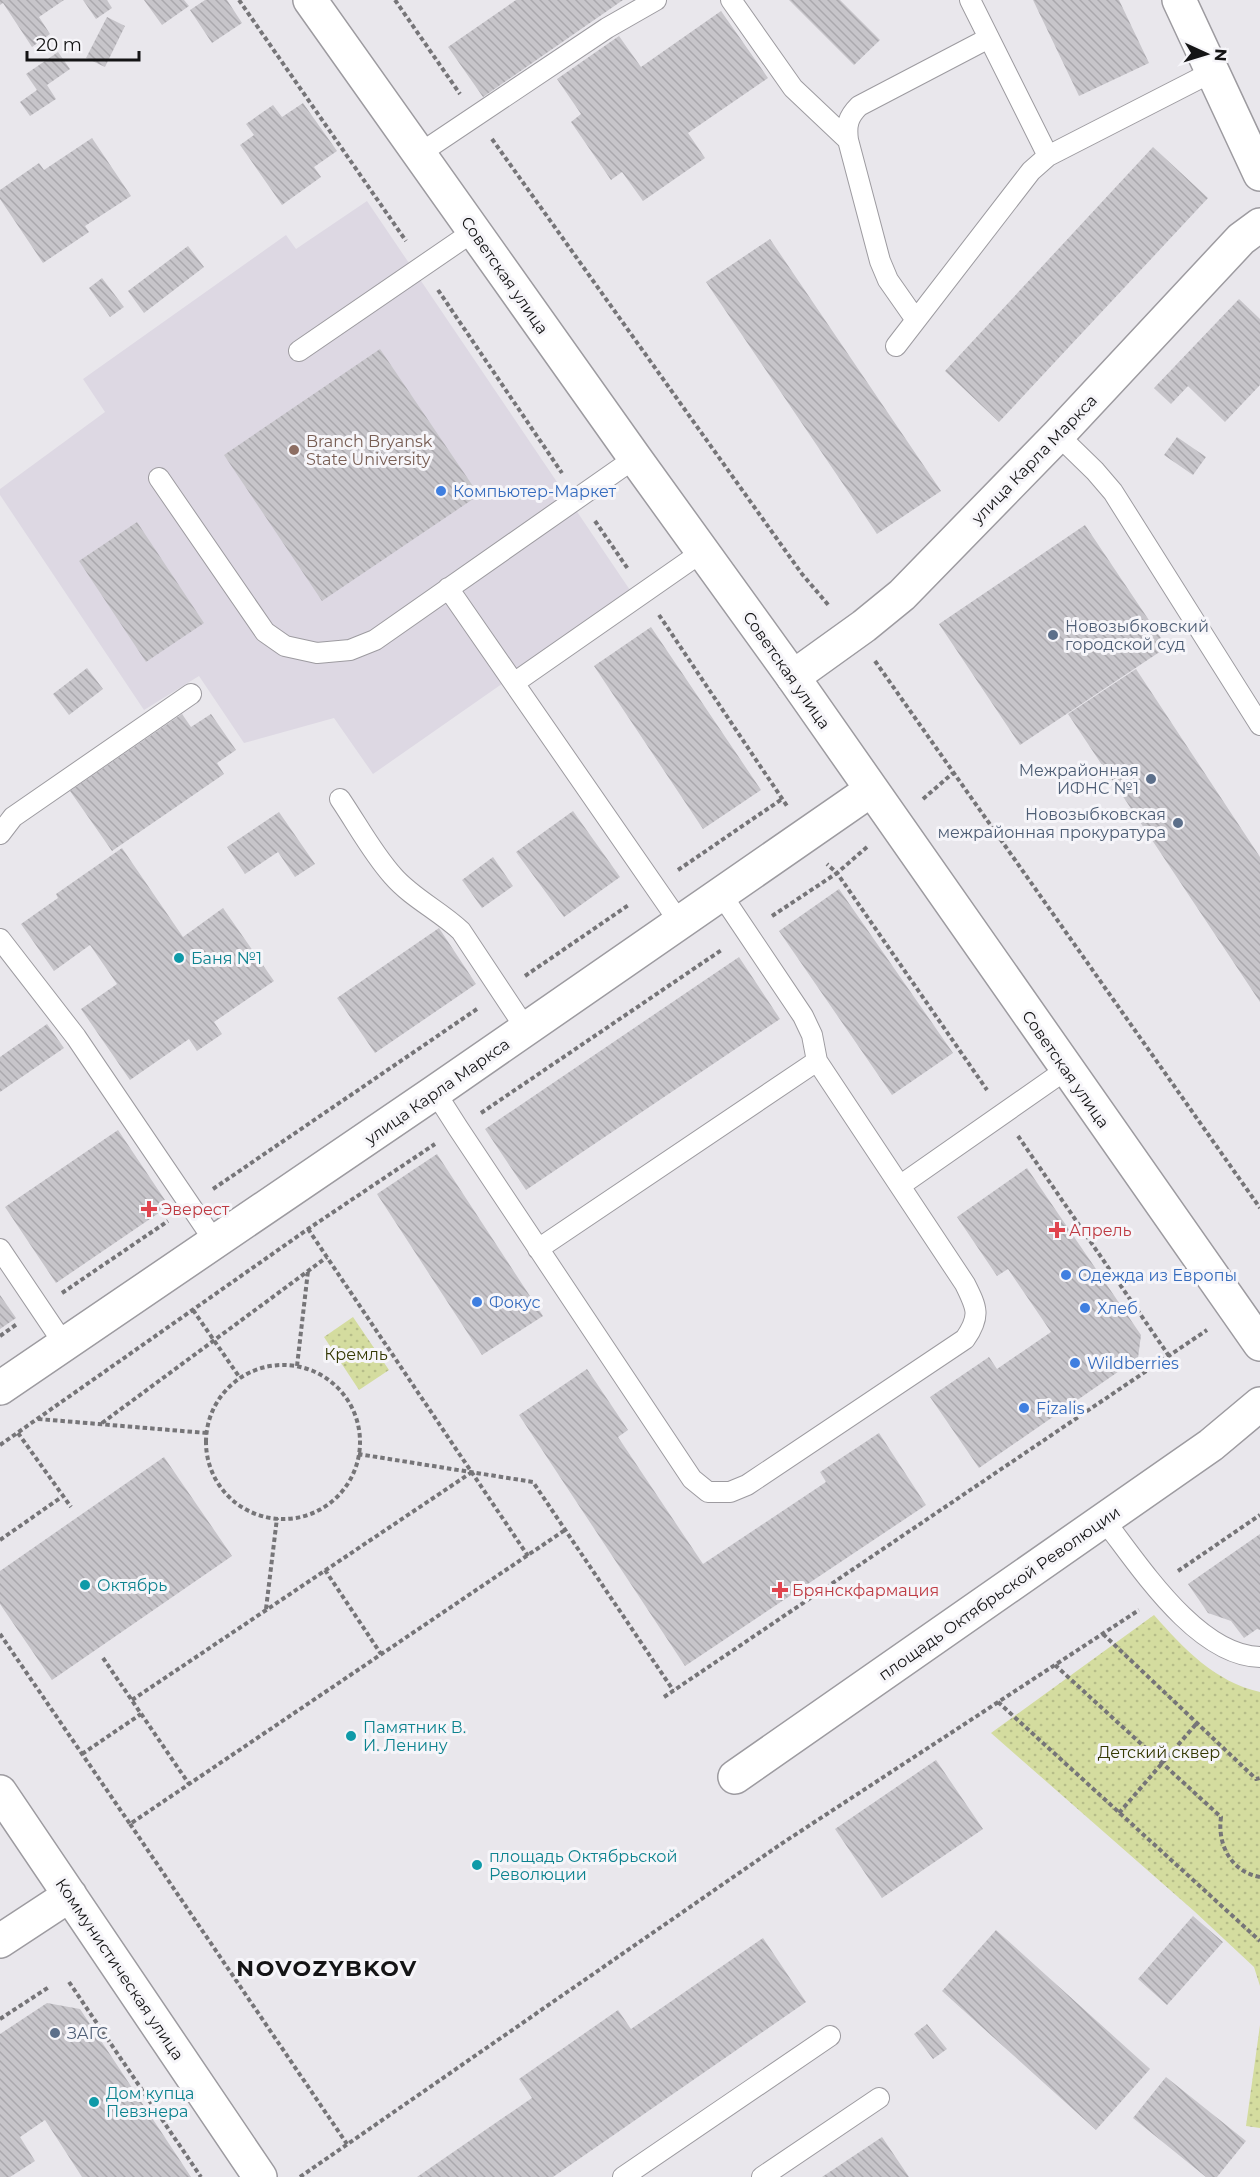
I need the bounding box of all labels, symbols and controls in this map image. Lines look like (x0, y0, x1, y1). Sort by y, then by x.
scale bar (27, 24, 140, 62)
north arrow (1176, 24, 1236, 84)
text: 20 m (36, 34, 82, 56)
text: N (1211, 48, 1230, 62)
street label: Советская улица (457, 213, 552, 338)
street label: улица Карла Маркса (967, 391, 1101, 529)
place label: Branch Bryansk State University (306, 432, 433, 469)
marker: Branch Bryansk State University (287, 443, 301, 457)
place label: Компьютер-Маркет (453, 482, 616, 501)
marker: Компьютер-Маркет (434, 484, 448, 498)
street label: Советская улица (739, 608, 834, 733)
place label: Новозыбковский городской суд (1065, 617, 1209, 654)
marker: Новозыбковский городской суд (1046, 628, 1060, 642)
place label: Межрайонная ИФНС №1 (1019, 761, 1139, 798)
marker: Межрайонная ИФНС №1 (1144, 772, 1158, 786)
place label: Новозыбковская межрайонная прокуратура (937, 805, 1166, 842)
marker: Новозыбковская межрайонная прокуратура (1171, 816, 1185, 830)
place label: Баня №1 (191, 949, 262, 968)
marker: Баня №1 (172, 951, 186, 965)
street label: Советская улица (1018, 1007, 1113, 1132)
street label: улица Карла Маркса (361, 1034, 513, 1149)
place label: Эверест (161, 1200, 230, 1219)
marker: Эверест (142, 1202, 156, 1216)
place label: Апрель (1069, 1221, 1132, 1240)
marker: Апрель (1050, 1223, 1064, 1237)
place label: Одежда из Европы (1078, 1266, 1237, 1285)
marker: Одежда из Европы (1059, 1268, 1073, 1282)
place label: Фокус (489, 1293, 541, 1312)
marker: Фокус (470, 1295, 484, 1309)
place label: Хлеб (1097, 1299, 1138, 1318)
marker: Хлеб (1078, 1301, 1092, 1315)
park label: Кремль (324, 1345, 388, 1364)
place label: Wildberries (1087, 1354, 1179, 1373)
marker: Wildberries (1068, 1356, 1082, 1370)
place label: Fizalis (1036, 1399, 1085, 1418)
marker: Fizalis (1017, 1401, 1031, 1415)
street label: площадь Октябрьской Революции (875, 1502, 1124, 1684)
place label: Октябрь (97, 1576, 167, 1595)
marker: Октябрь (78, 1578, 92, 1592)
place label: Брянскфармация (792, 1581, 939, 1600)
marker: Брянскфармация (773, 1583, 787, 1597)
place label: Памятник В. И. Ленину (363, 1718, 466, 1755)
marker: Памятник В. И. Ленину (344, 1729, 358, 1743)
park label: Детский сквер (1098, 1743, 1220, 1762)
place label: площадь Октябрьской Революции (489, 1847, 677, 1884)
marker: площадь Октябрьской Революции (470, 1858, 484, 1872)
street label: Коммунистическая улица (52, 1875, 188, 2064)
district label: NOVOZYBKOV (236, 1955, 418, 1982)
place label: ЗАГС (67, 2024, 108, 2043)
marker: ЗАГС (48, 2026, 62, 2040)
place label: Дом купца Певзнера (106, 2084, 194, 2121)
marker: Дом купца Певзнера (87, 2095, 101, 2109)

